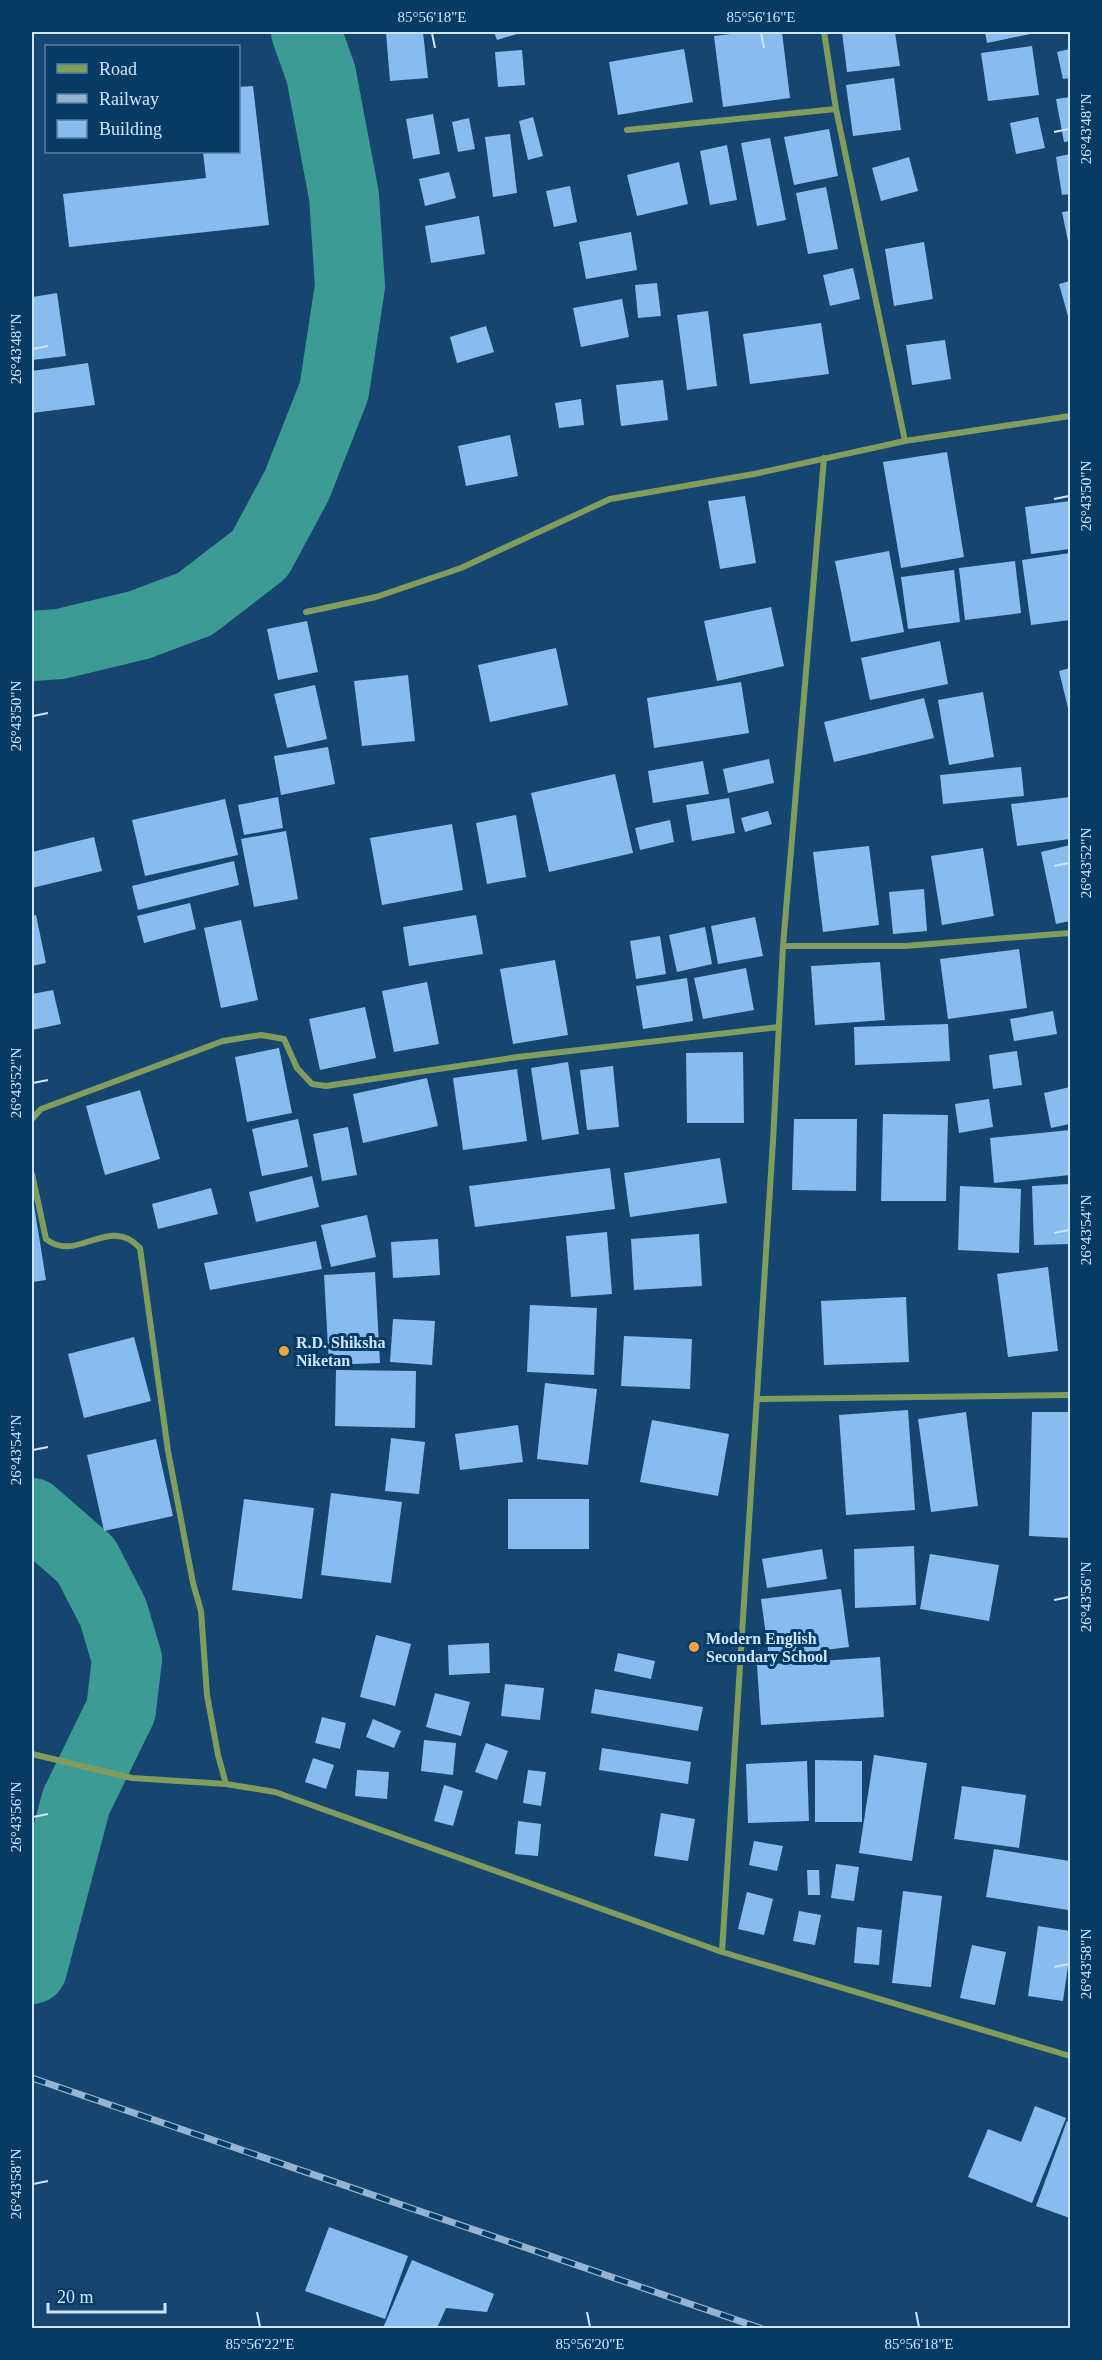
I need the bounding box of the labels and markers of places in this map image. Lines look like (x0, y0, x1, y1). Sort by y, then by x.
place label: R.D. Shiksha Niketan (296, 1334, 385, 1369)
marker: R.D. Shiksha Niketan (277, 1344, 291, 1358)
place label: Modern English Secondary School (706, 1630, 828, 1666)
marker: Modern English Secondary School (687, 1640, 701, 1654)

